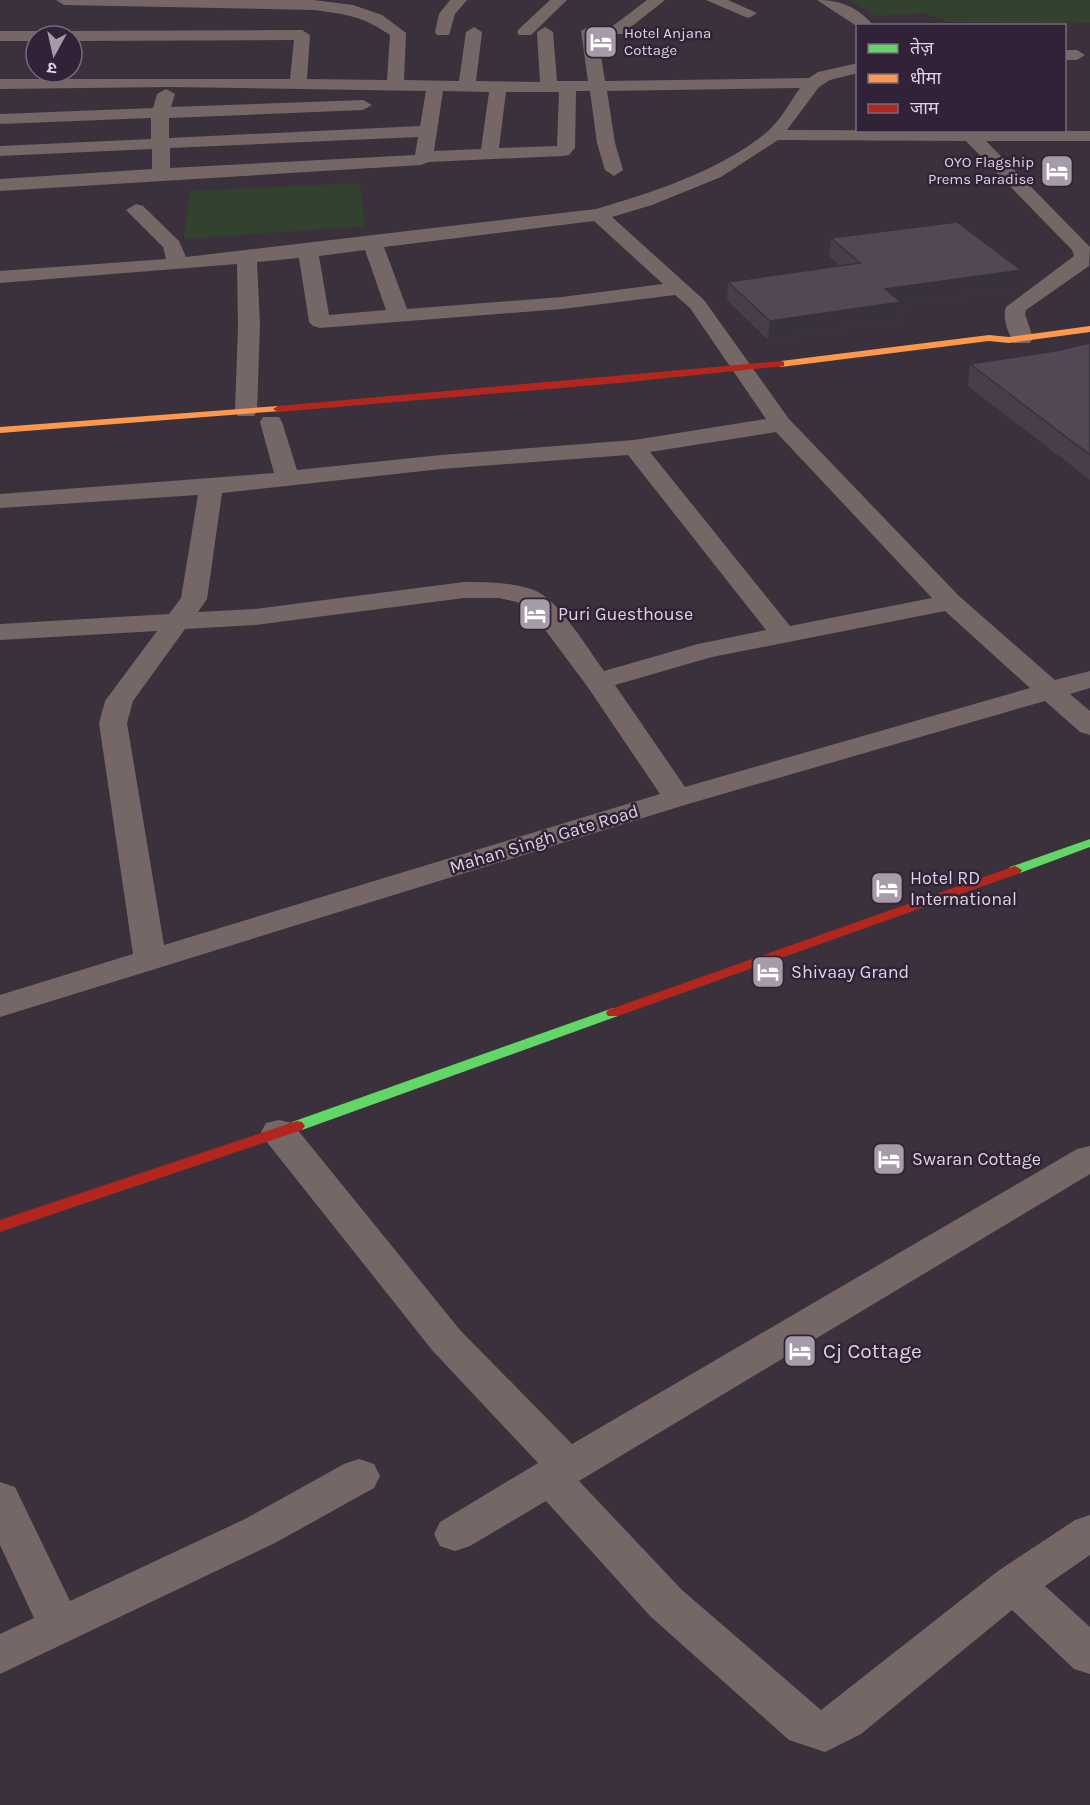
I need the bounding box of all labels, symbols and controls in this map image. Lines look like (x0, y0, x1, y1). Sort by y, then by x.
north arrow (24, 24, 84, 84)
hotel icon: Hotel Anjana Cottage (583, 24, 619, 60)
place label: Hotel Anjana Cottage (624, 24, 711, 59)
legend (856, 24, 1066, 132)
text: तेज़ (910, 37, 934, 59)
text: उ (45, 58, 58, 78)
text: धीमा (910, 67, 941, 89)
text: जाम (910, 97, 940, 119)
place label: OYO Flagship Prems Paradise (928, 153, 1034, 188)
hotel icon: OYO Flagship Prems Paradise (1039, 153, 1075, 189)
hotel icon: Puri Guesthouse (517, 596, 553, 632)
place label: Puri Guesthouse (558, 603, 693, 625)
street label: Mahan Singh Gate Road (447, 800, 641, 878)
place label: Hotel RD International (910, 867, 1017, 910)
hotel icon: Hotel RD International (869, 870, 905, 906)
hotel icon: Shivaay Grand (750, 954, 786, 990)
place label: Shivaay Grand (791, 961, 909, 983)
hotel icon: Swaran Cottage (871, 1141, 907, 1177)
place label: Swaran Cottage (912, 1148, 1041, 1170)
hotel icon: Cj Cottage (782, 1333, 818, 1369)
place label: Cj Cottage (823, 1339, 922, 1363)

